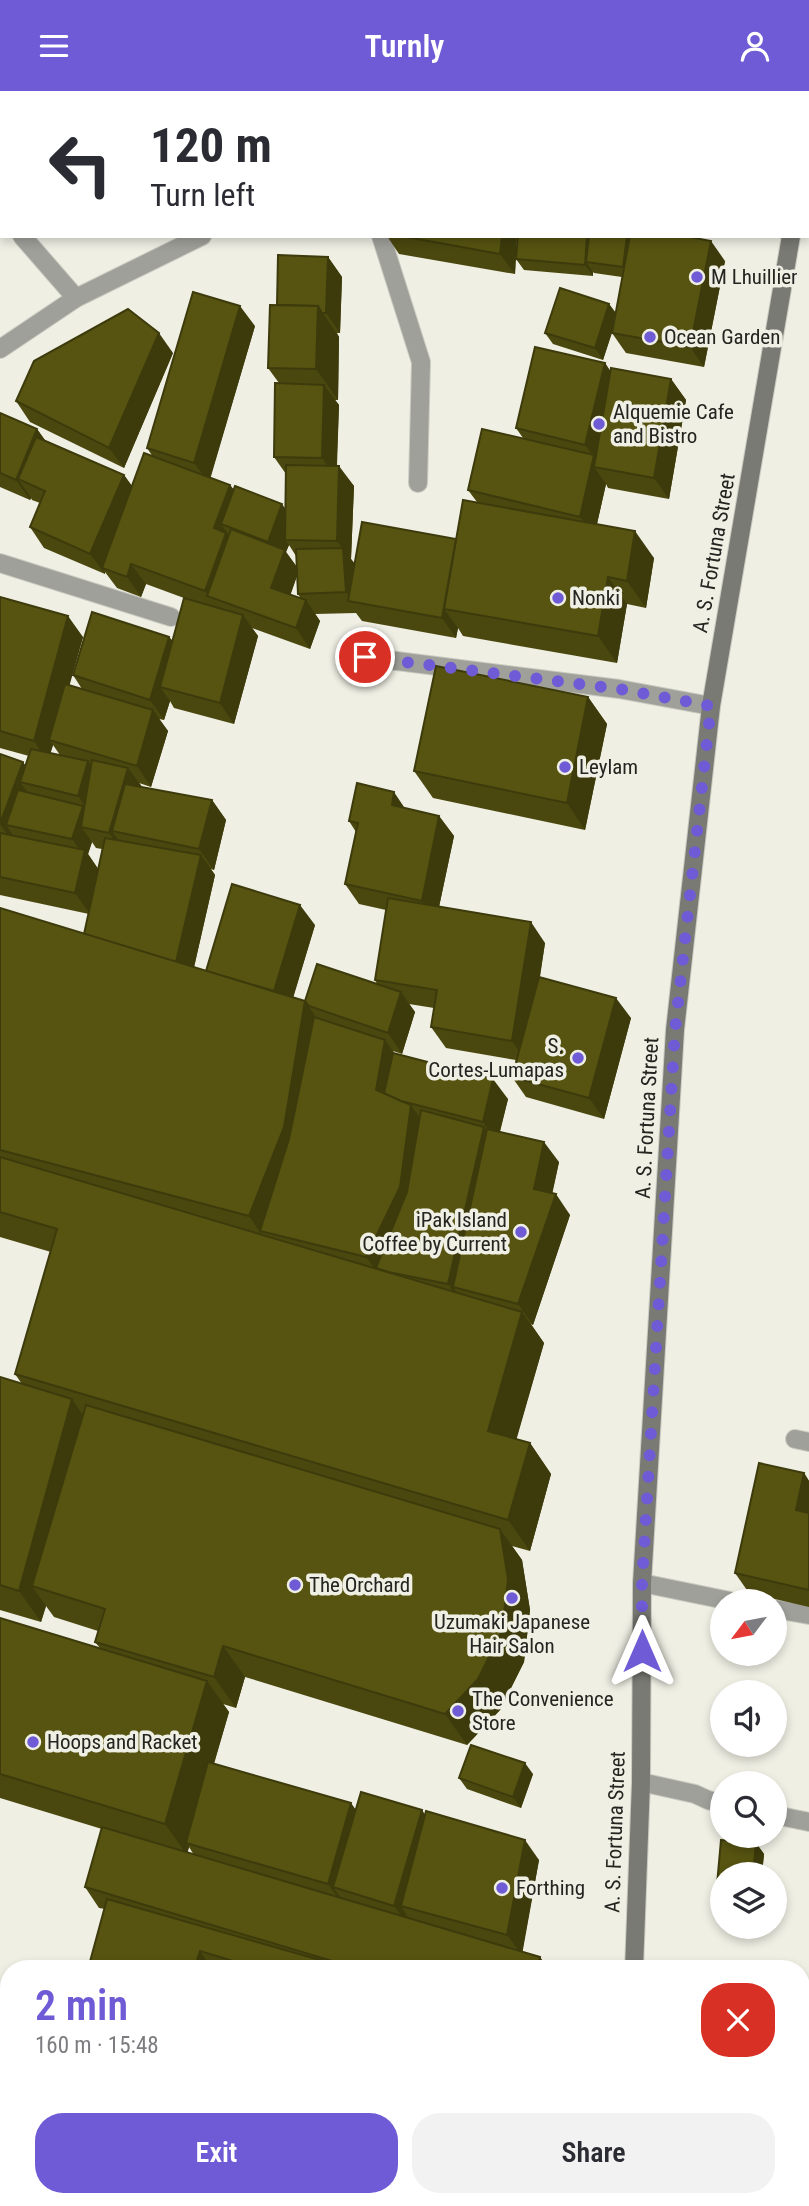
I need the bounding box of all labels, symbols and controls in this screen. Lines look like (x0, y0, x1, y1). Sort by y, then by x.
icon: menu (35, 27, 73, 65)
text: Turnly (365, 27, 444, 65)
icon: person (736, 27, 774, 65)
text: 120 m (150, 117, 272, 174)
icon: left (35, 119, 126, 210)
text: Turn left (150, 176, 255, 214)
place label: M Lhuillier (711, 265, 797, 289)
marker: M Lhuillier (689, 269, 705, 285)
place label: Ocean Garden (664, 325, 780, 349)
marker: Ocean Garden (642, 329, 658, 345)
place label: Alquemie Cafe and Bistro (613, 400, 734, 448)
marker: Alquemie Cafe and Bistro (591, 416, 607, 432)
street label: A. S. Fortuna Street (688, 471, 740, 635)
place label: Nonki (572, 586, 620, 610)
marker: Nonki (550, 590, 566, 606)
pin (335, 627, 395, 687)
icon: arrive (346, 638, 384, 676)
place label: Leylam (579, 755, 638, 779)
marker: Leylam (557, 759, 573, 775)
place label: S. Cortes-Lumapas (428, 1034, 564, 1082)
street label: A. S. Fortuna Street (631, 1037, 663, 1199)
marker: S. Cortes-Lumapas (570, 1050, 586, 1066)
place label: iPak Island Coffee by Current (362, 1208, 507, 1256)
marker: iPak Island Coffee by Current (513, 1224, 529, 1240)
place label: The Orchard (309, 1573, 410, 1597)
marker: The Orchard (287, 1577, 303, 1593)
north arrow (710, 1589, 788, 1666)
map controls (710, 1589, 787, 1939)
marker: Uzumaki Japanese Hair Salon (504, 1590, 520, 1606)
place label: Uzumaki Japanese Hair Salon (434, 1610, 590, 1658)
position arrow (605, 1614, 679, 1688)
button: sound (710, 1680, 787, 1757)
place label: The Convenience Store (472, 1687, 614, 1735)
marker: The Convenience Store (450, 1703, 466, 1719)
place label: Hoops and Racket (47, 1730, 198, 1754)
marker: Hoops and Racket (25, 1734, 41, 1750)
street label: A. S. Fortuna Street (600, 1751, 630, 1913)
button: search (710, 1771, 787, 1848)
button: layers (710, 1862, 787, 1939)
place label: Forthing (516, 1876, 585, 1900)
marker: Forthing (494, 1880, 510, 1896)
text: 2 min (35, 1981, 128, 2030)
button: close (701, 1983, 775, 2057)
text: 160 m · 15:48 (35, 2032, 159, 2059)
button: Exit (35, 2113, 398, 2193)
button: Share (412, 2113, 775, 2193)

